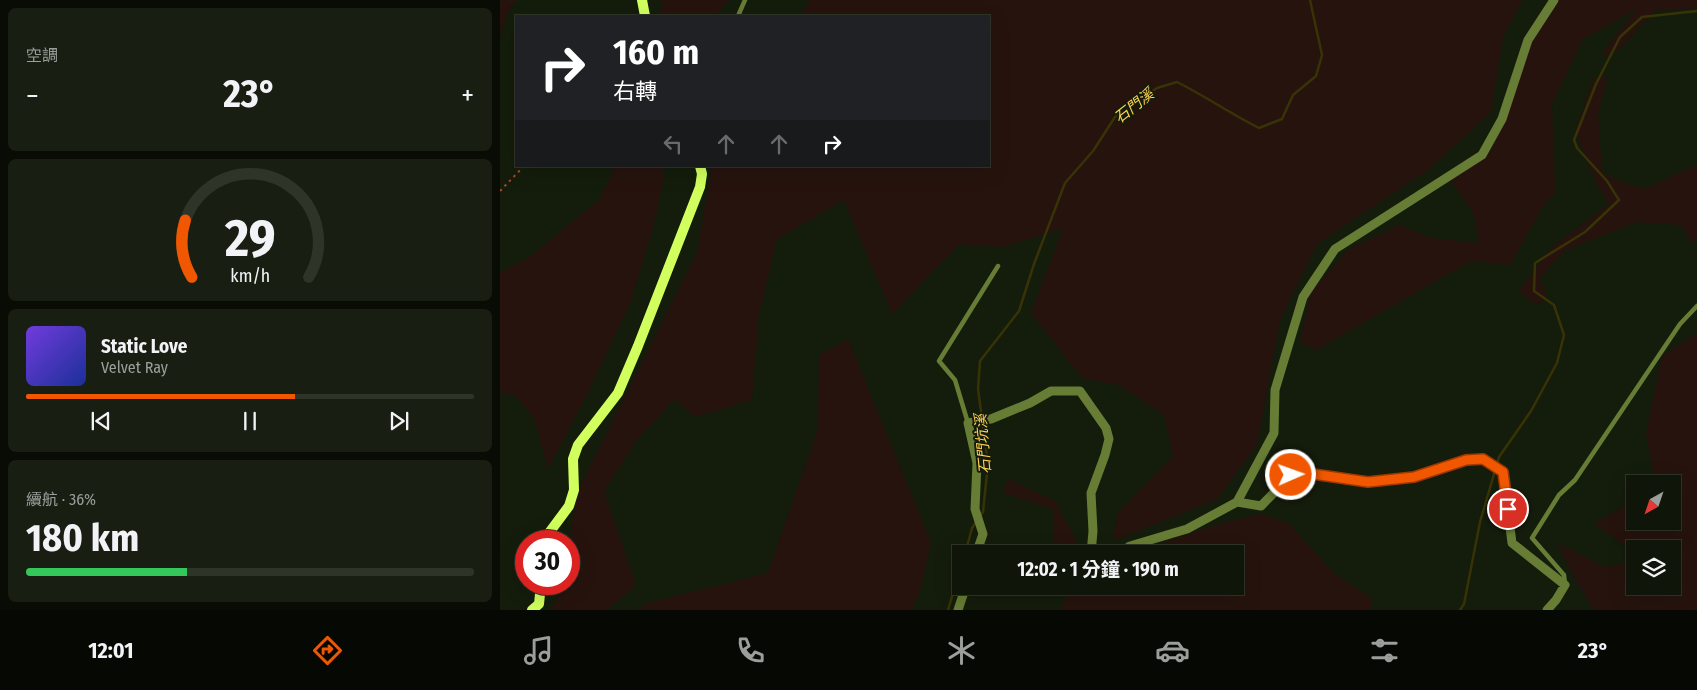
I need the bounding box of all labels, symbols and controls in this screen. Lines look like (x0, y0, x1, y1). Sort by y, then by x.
text: 160 m (613, 31, 699, 73)
icon: right (530, 35, 595, 100)
text: 空調 (26, 46, 58, 65)
text: 23° (223, 71, 277, 117)
text: 右轉 (613, 78, 657, 105)
text: − (26, 79, 39, 112)
text: + (461, 79, 474, 112)
water label: 石門溪 (1111, 84, 1159, 127)
icon: left (659, 130, 687, 158)
icon: ahead (712, 130, 740, 158)
icon: ahead (765, 130, 793, 158)
icon: right (818, 130, 846, 158)
text: 29 (224, 207, 275, 270)
text: km/h (230, 265, 270, 287)
text: Static Love (101, 335, 188, 358)
text: Velvet Ray (101, 358, 168, 377)
icon: previous (87, 407, 115, 435)
icon: pause (236, 407, 264, 435)
icon: next (385, 407, 413, 435)
water label: 石門坑溪 (971, 411, 995, 475)
position arrow (1264, 448, 1316, 500)
north arrow (1626, 475, 1681, 530)
map controls (1626, 475, 1681, 595)
pin (1487, 488, 1529, 530)
text: 續航 · 36% (26, 490, 96, 509)
icon: arrive (1494, 495, 1522, 523)
text: 180 km (26, 515, 139, 561)
speed limit sign: 30 (515, 530, 580, 595)
button: layers (1626, 540, 1681, 595)
text: 12:02 · 1 分鐘 · 190 m (1017, 558, 1179, 581)
icon: directions (310, 633, 345, 668)
icon: music (521, 633, 556, 668)
icon: phone (733, 633, 768, 668)
icon: climate (944, 633, 979, 668)
icon: car (1155, 633, 1190, 668)
icon: filters (1367, 633, 1402, 668)
text: 12:01 (88, 637, 134, 664)
text: 23° (1578, 637, 1609, 664)

